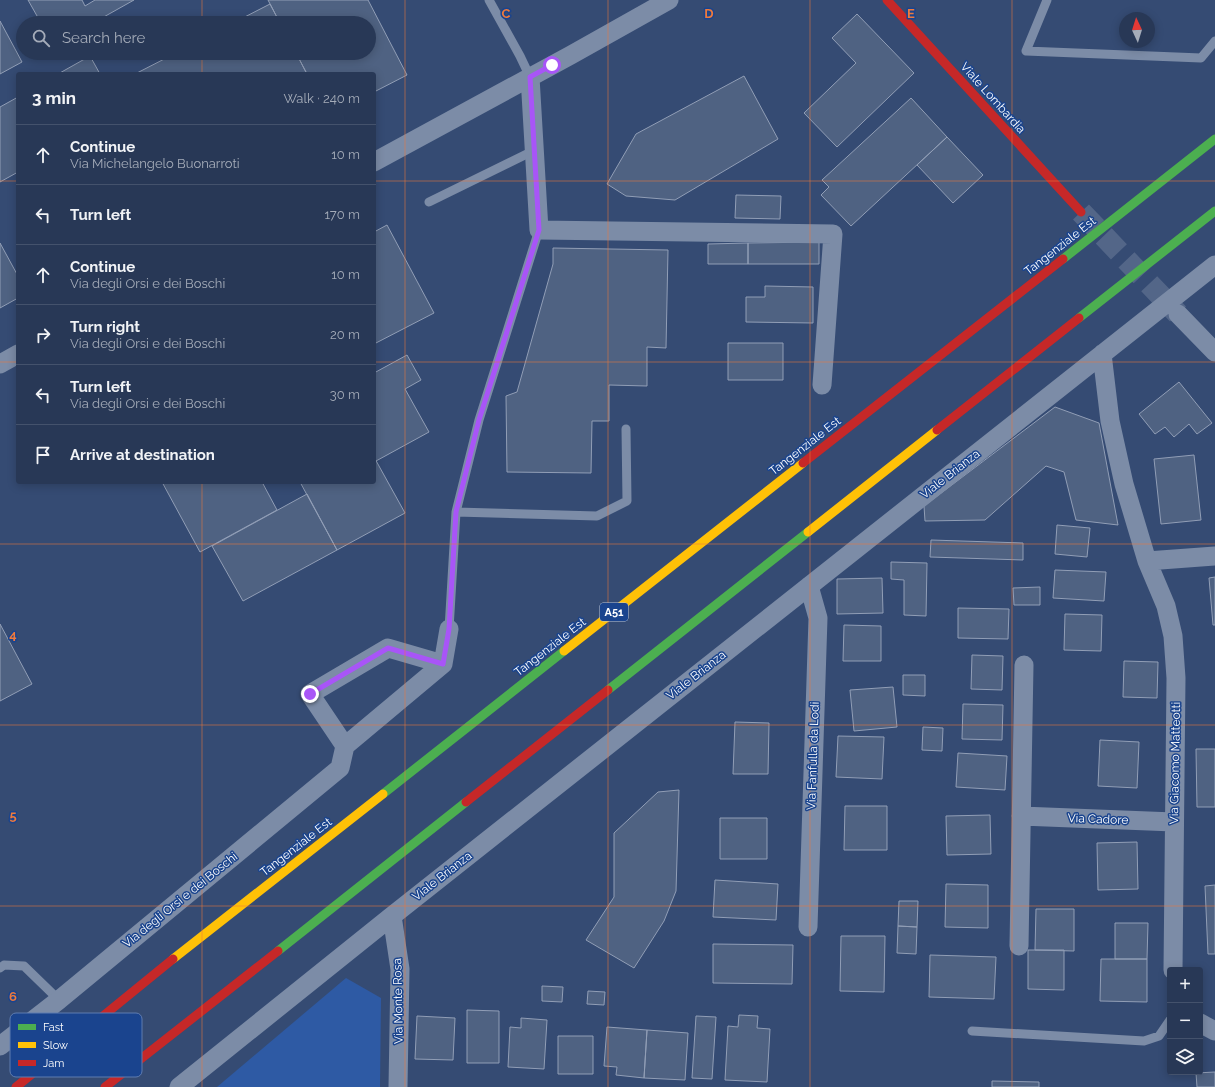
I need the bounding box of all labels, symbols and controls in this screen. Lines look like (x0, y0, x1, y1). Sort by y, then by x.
text: C (502, 6, 511, 21)
text: D (704, 6, 714, 21)
text: E (907, 6, 915, 21)
north arrow (1119, 12, 1155, 48)
search box (16, 16, 376, 60)
icon: search (30, 27, 52, 49)
text: Search here (62, 29, 145, 47)
route start (543, 56, 561, 74)
street label: Viale Lombardia (958, 60, 1028, 136)
text: 3 min (32, 88, 76, 108)
text: Walk · 240 m (283, 91, 360, 106)
text: Continue (70, 138, 135, 156)
icon: ahead (32, 144, 54, 166)
text: 10 m (331, 147, 360, 162)
text: Via Michelangelo Buonarroti (70, 156, 240, 171)
icon: left (32, 204, 54, 226)
text: Turn left (70, 206, 131, 224)
text: 170 m (324, 207, 360, 222)
street label: Tangenziale Est (1022, 214, 1098, 278)
text: Continue (70, 258, 135, 276)
icon: ahead (32, 264, 54, 286)
text: 10 m (331, 267, 360, 282)
text: Via degli Orsi e dei Boschi (70, 276, 225, 291)
text: Turn right (70, 318, 140, 336)
icon: right (32, 324, 54, 346)
text: 20 m (330, 327, 360, 342)
text: Via degli Orsi e dei Boschi (70, 336, 225, 351)
text: Turn left (70, 378, 131, 396)
icon: left (32, 384, 54, 406)
text: 30 m (330, 387, 360, 402)
text: Via degli Orsi e dei Boschi (70, 396, 225, 411)
street label: Tangenziale Est (767, 414, 843, 478)
icon: arrive (32, 444, 54, 466)
text: Arrive at destination (70, 446, 215, 464)
street label: Viale Brianza (918, 446, 982, 502)
road number: A51 (600, 603, 628, 621)
street label: Tangenziale Est (512, 615, 588, 679)
text: 4 (9, 627, 17, 642)
street label: Viale Brianza (664, 647, 728, 703)
route end (301, 685, 319, 703)
street label: Via Fanfulla da Lodi (804, 702, 822, 810)
street label: Via Giacomo Matteotti (1167, 702, 1183, 824)
text: 5 (9, 808, 17, 823)
street label: Via Cadore (1067, 811, 1129, 827)
street label: Tangenziale Est (258, 815, 334, 879)
street label: Viale Brianza (410, 848, 474, 904)
street label: Via degli Orsi e dei Boschi (120, 849, 240, 951)
street label: Via Monte Rosa (390, 958, 406, 1044)
map controls (1167, 967, 1203, 1075)
button: + (1167, 967, 1203, 1003)
text: 6 (9, 989, 17, 1004)
button: − (1167, 1003, 1203, 1039)
legend (10, 1013, 142, 1077)
text: Fast (43, 1021, 64, 1034)
text: Slow (43, 1039, 68, 1052)
button: layers (1167, 1039, 1203, 1075)
text: Jam (43, 1057, 64, 1070)

